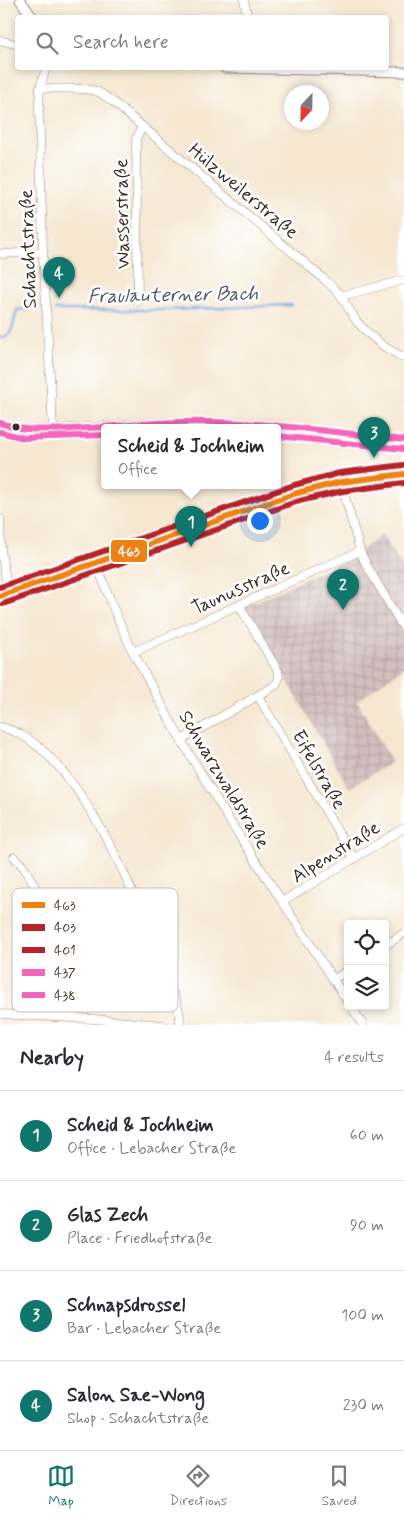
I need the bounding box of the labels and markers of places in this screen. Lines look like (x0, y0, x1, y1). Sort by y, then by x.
pin: 4 (43, 257, 75, 298)
pin: 3 (358, 417, 390, 458)
unlabelled marker (11, 422, 21, 432)
pin: 1 (175, 506, 207, 547)
pin: 2 (327, 569, 359, 610)

